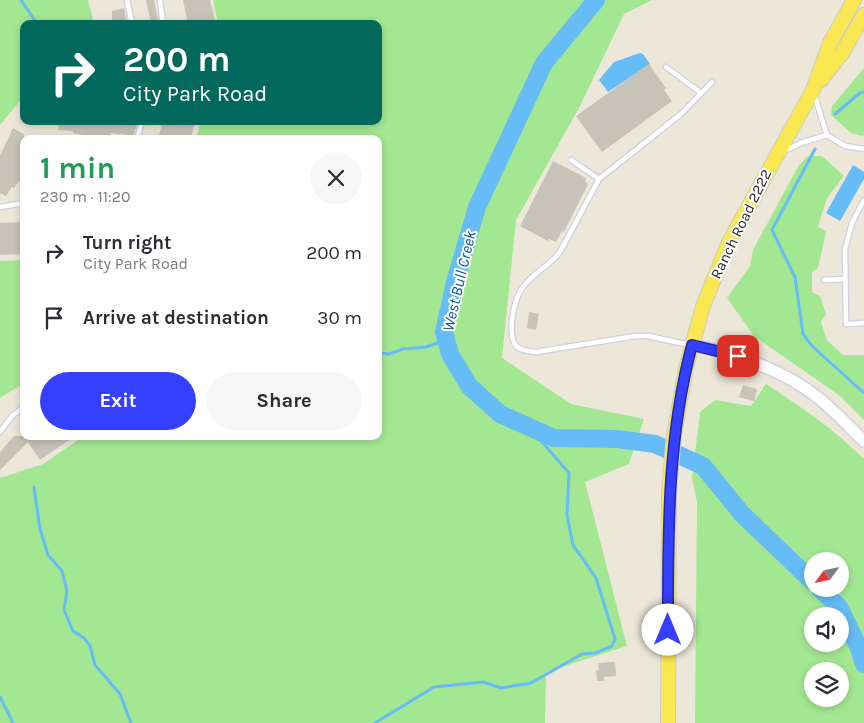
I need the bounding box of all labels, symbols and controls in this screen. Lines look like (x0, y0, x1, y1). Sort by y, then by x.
text: 200 m (123, 39, 231, 80)
icon: right (40, 40, 105, 105)
text: City Park Road (123, 81, 267, 107)
text: 1 min (40, 150, 115, 186)
button: close (310, 152, 362, 204)
street label: Ranch Road 2222 (707, 166, 775, 282)
text: 230 m · 11:20 (40, 187, 130, 206)
water label: West Bull Creek (438, 228, 480, 333)
text: Turn right (83, 232, 172, 254)
icon: right (40, 239, 68, 267)
text: 200 m (306, 242, 362, 264)
text: City Park Road (83, 254, 188, 273)
icon: arrive (40, 304, 68, 332)
text: Arrive at destination (83, 307, 269, 329)
text: 30 m (317, 307, 362, 329)
pin (717, 335, 759, 377)
icon: arrive (724, 342, 752, 370)
button: Exit (40, 372, 196, 430)
button: Share (206, 372, 362, 430)
north arrow (804, 552, 849, 598)
map controls (804, 552, 849, 707)
position arrow (641, 603, 693, 655)
button: sound (804, 607, 849, 652)
button: layers (804, 662, 849, 707)

